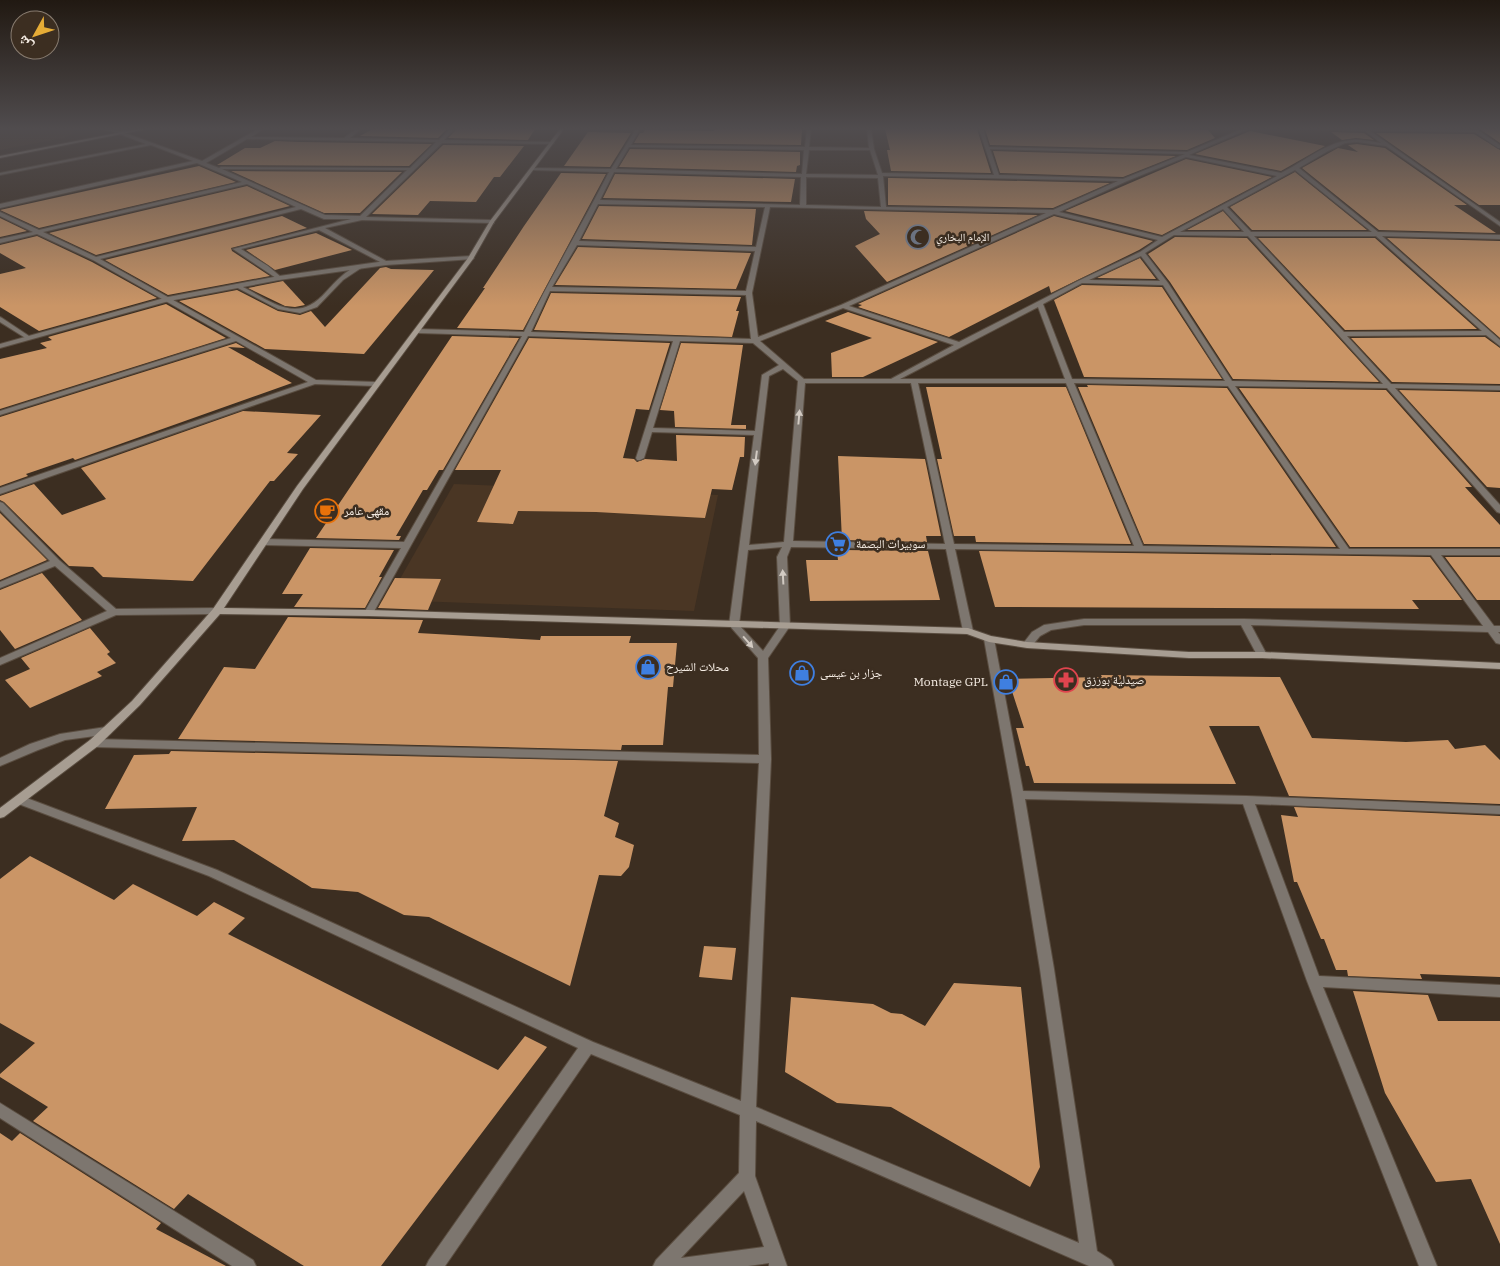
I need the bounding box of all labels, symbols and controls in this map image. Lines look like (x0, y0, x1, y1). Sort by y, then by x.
north arrow (10, 10, 60, 60)
text: ش (13, 32, 37, 55)
mosque icon: الإمام البخاري (905, 224, 931, 250)
place label: الإمام البخاري (936, 230, 989, 246)
one-way arrow (795, 409, 803, 425)
one-way arrow (752, 450, 760, 466)
cafe icon: مقهى عامر (314, 498, 340, 524)
place label: مقهى عامر (343, 503, 389, 518)
supermarket icon: سوبيرات البصمة (825, 531, 851, 557)
place label: سوبيرات البصمة (856, 536, 926, 551)
one-way arrow (778, 569, 786, 585)
one-way arrow (743, 635, 754, 648)
shop icon: محلات الشيرح (635, 654, 661, 680)
place label: محلات الشيرح (666, 659, 729, 674)
shop icon: جزار بن عيسى (789, 660, 815, 686)
place label: جزار بن عيسى (820, 665, 883, 680)
pharmacy icon: صيدلية بورزق (1053, 667, 1079, 693)
shop icon: Montage GPL (993, 669, 1019, 695)
place label: صيدلية بورزق (1084, 672, 1144, 687)
place label: Montage GPL (913, 674, 988, 689)

